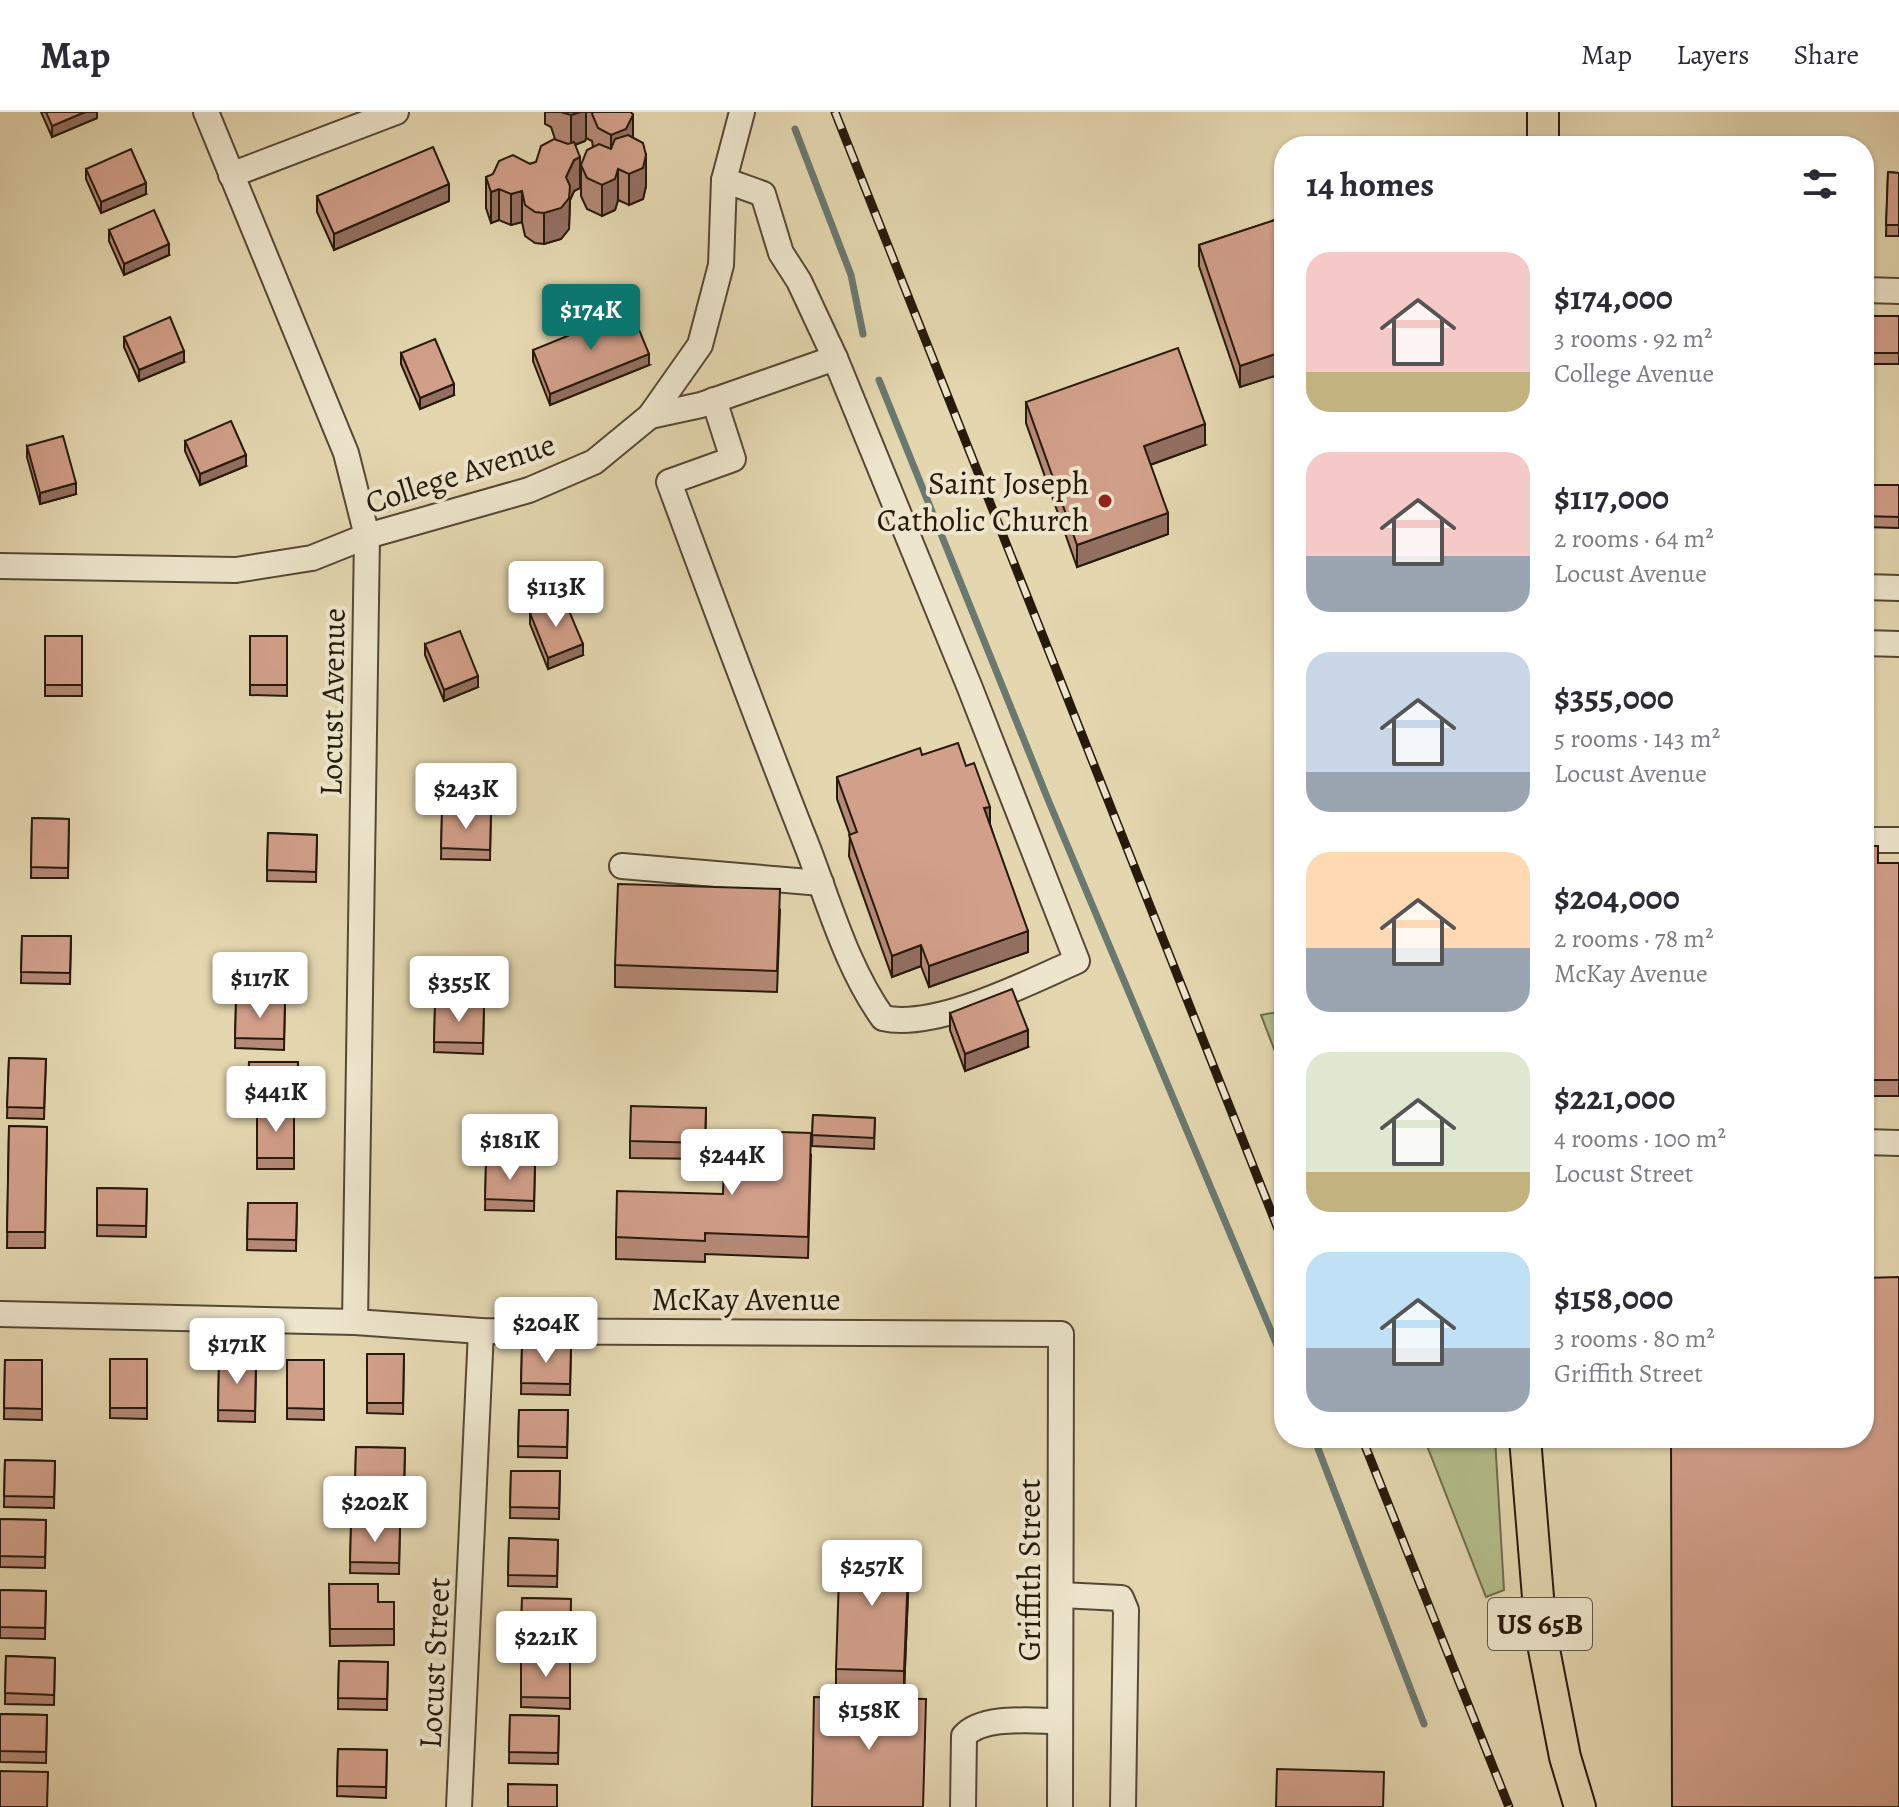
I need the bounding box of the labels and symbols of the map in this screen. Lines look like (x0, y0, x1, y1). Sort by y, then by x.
pin: $174K (535, 284, 647, 352)
street label: College Avenue (360, 422, 560, 524)
place label: Saint Joseph Catholic Church (877, 461, 1089, 542)
marker: Saint Joseph Catholic Church (1096, 492, 1114, 510)
pin: $113K (500, 561, 612, 629)
street label: Locust Avenue (308, 608, 356, 796)
pin: $243K (410, 763, 522, 831)
pin: $117K (204, 952, 316, 1020)
pin: $355K (403, 956, 515, 1024)
pin: $441K (220, 1066, 332, 1134)
pin: $181K (454, 1114, 566, 1182)
pin: $244K (676, 1129, 788, 1197)
street label: McKay Avenue (651, 1277, 841, 1321)
pin: $204K (490, 1297, 602, 1365)
pin: $171K (181, 1318, 293, 1386)
pin: $202K (319, 1476, 431, 1544)
street label: Griffith Street (1007, 1478, 1051, 1662)
pin: $257K (816, 1540, 928, 1608)
street label: Locust Street (408, 1576, 460, 1750)
road number: US 65B (1488, 1598, 1592, 1650)
pin: $221K (490, 1611, 602, 1679)
pin: $158K (813, 1684, 925, 1752)

